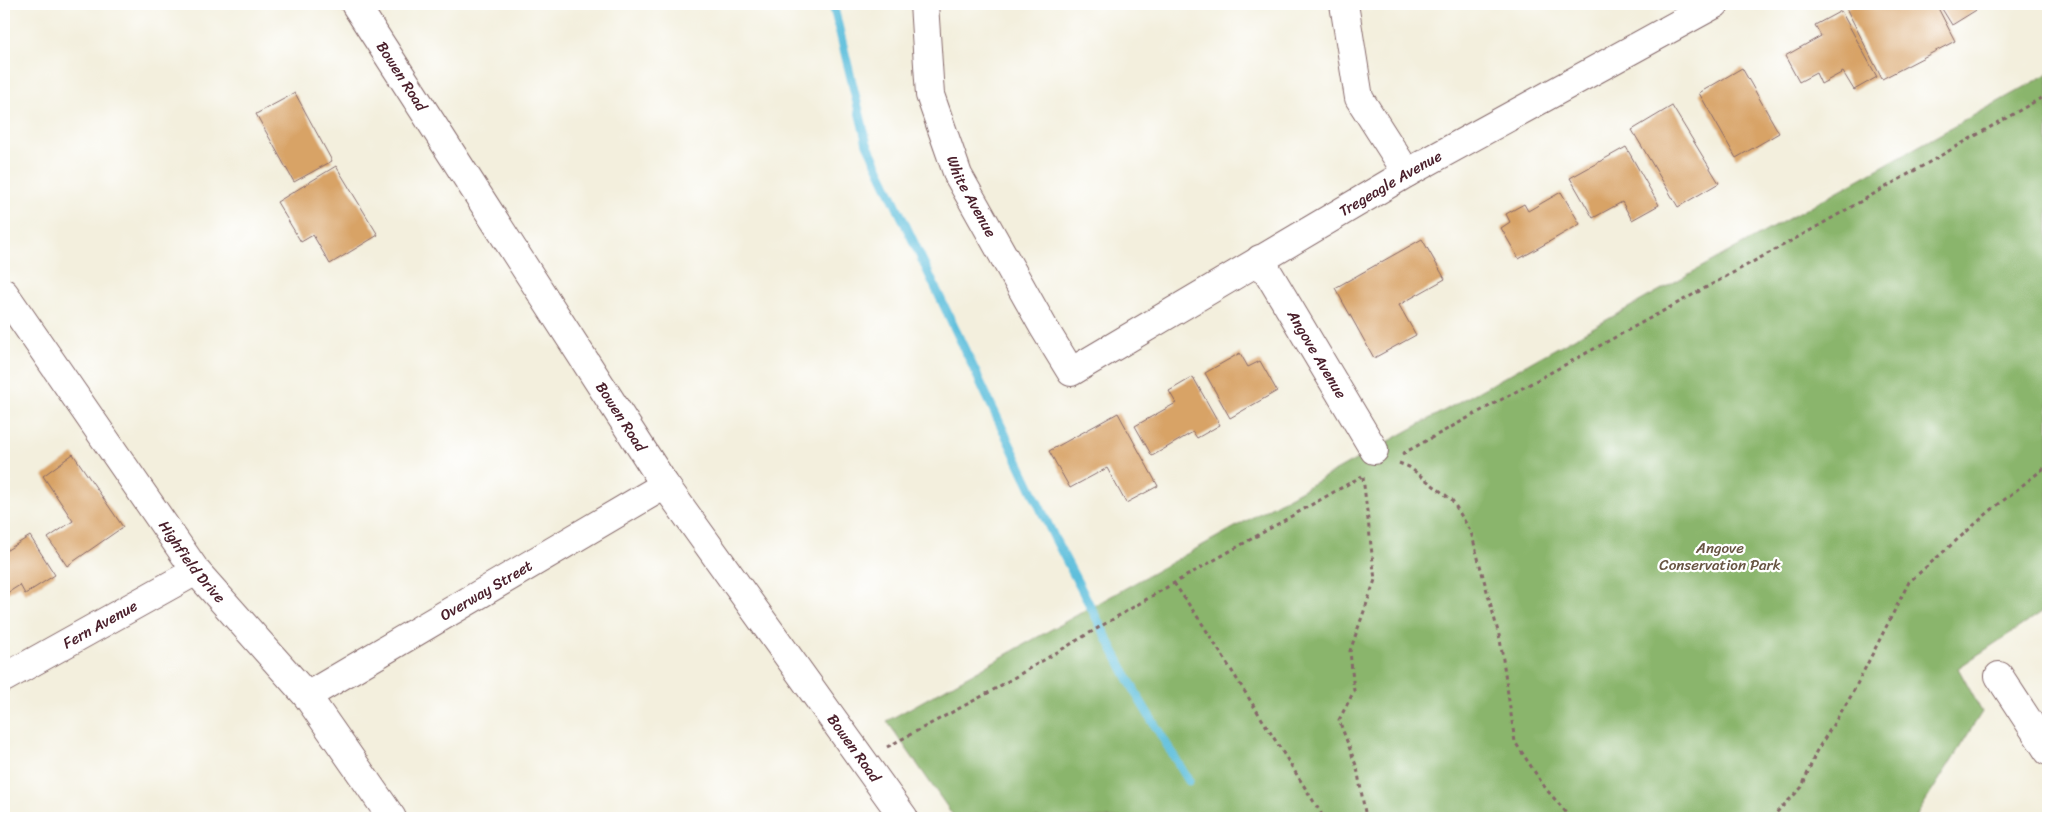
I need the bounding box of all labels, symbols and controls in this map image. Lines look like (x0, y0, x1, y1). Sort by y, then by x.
street label: Bowen Road (369, 36, 435, 118)
street label: Tregeagle Avenue (1334, 143, 1447, 224)
street label: White Avenue (939, 152, 1004, 243)
street label: Angove Avenue (1280, 304, 1354, 404)
street label: Bowen Road (589, 376, 654, 458)
street label: Highfield Drive (152, 515, 232, 610)
park label: Angove Conservation Park (1659, 535, 1781, 578)
street label: Overway Street (435, 553, 538, 628)
street label: Fern Avenue (58, 593, 143, 656)
street label: Bowen Road (820, 708, 888, 789)

